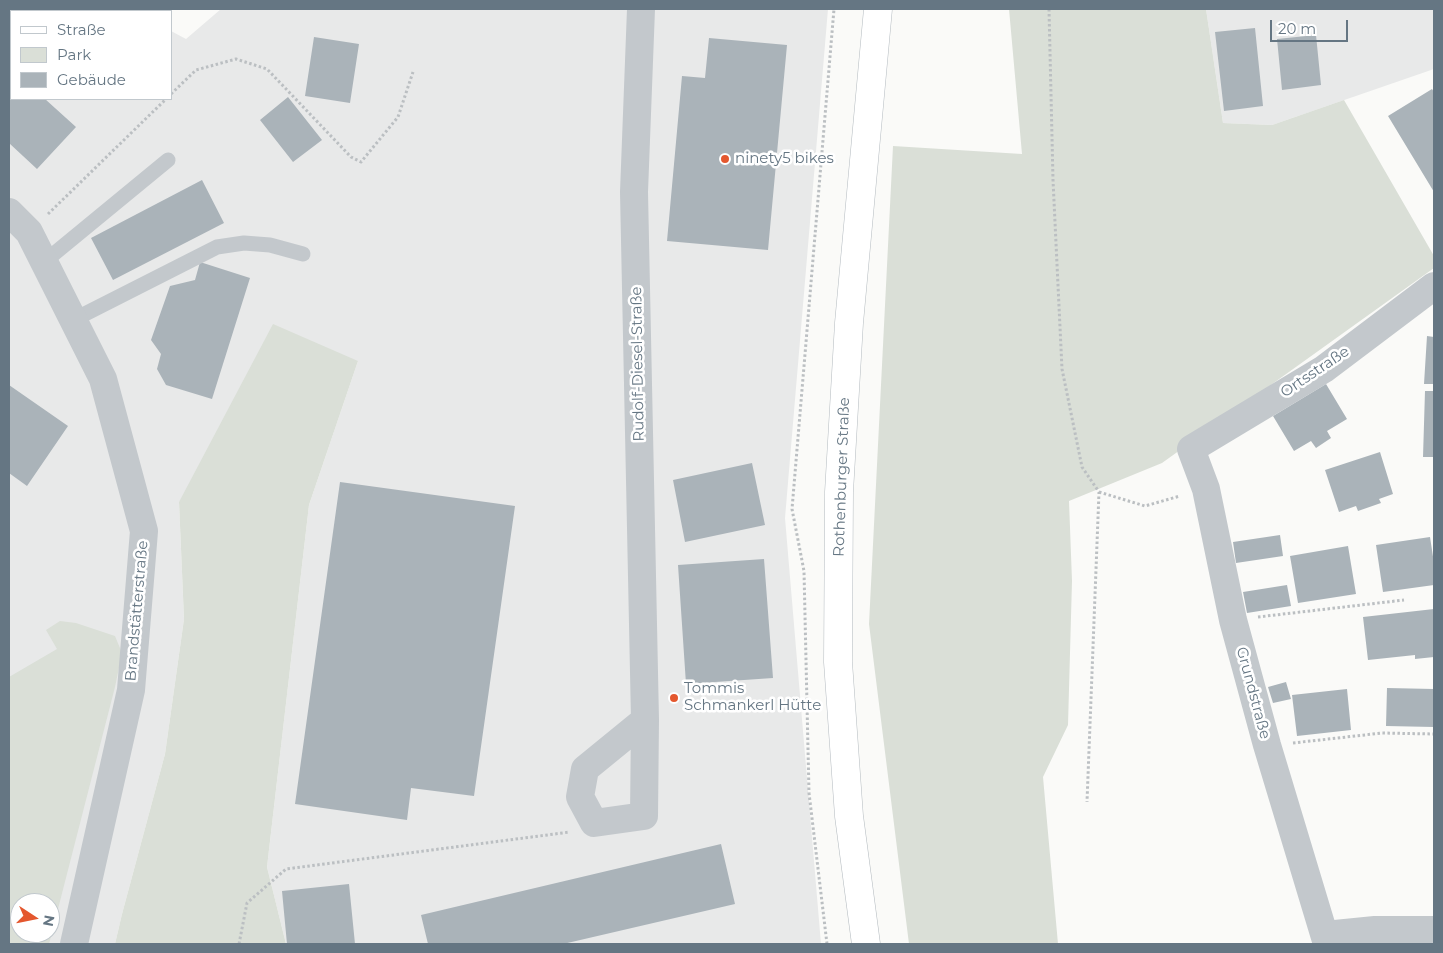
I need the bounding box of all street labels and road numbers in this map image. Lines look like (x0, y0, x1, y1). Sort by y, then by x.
street label: Rudolf-Diesel-Straße (628, 286, 648, 442)
street label: Ortsstraße (1277, 342, 1353, 402)
street label: Rothenburger Straße (830, 397, 854, 557)
street label: Brandstätterstraße (122, 540, 152, 682)
street label: Grundstraße (1232, 645, 1274, 741)

